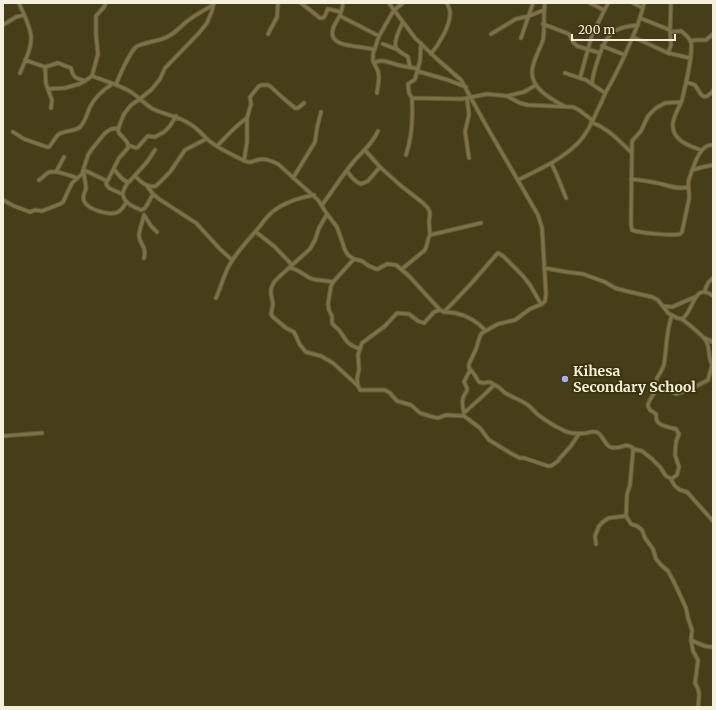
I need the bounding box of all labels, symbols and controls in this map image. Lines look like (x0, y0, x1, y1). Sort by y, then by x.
scale bar (572, 16, 675, 42)
text: 200 m (578, 22, 615, 37)
place label: Kihesa Secondary School (573, 362, 696, 396)
marker: Kihesa Secondary School (560, 374, 570, 384)

